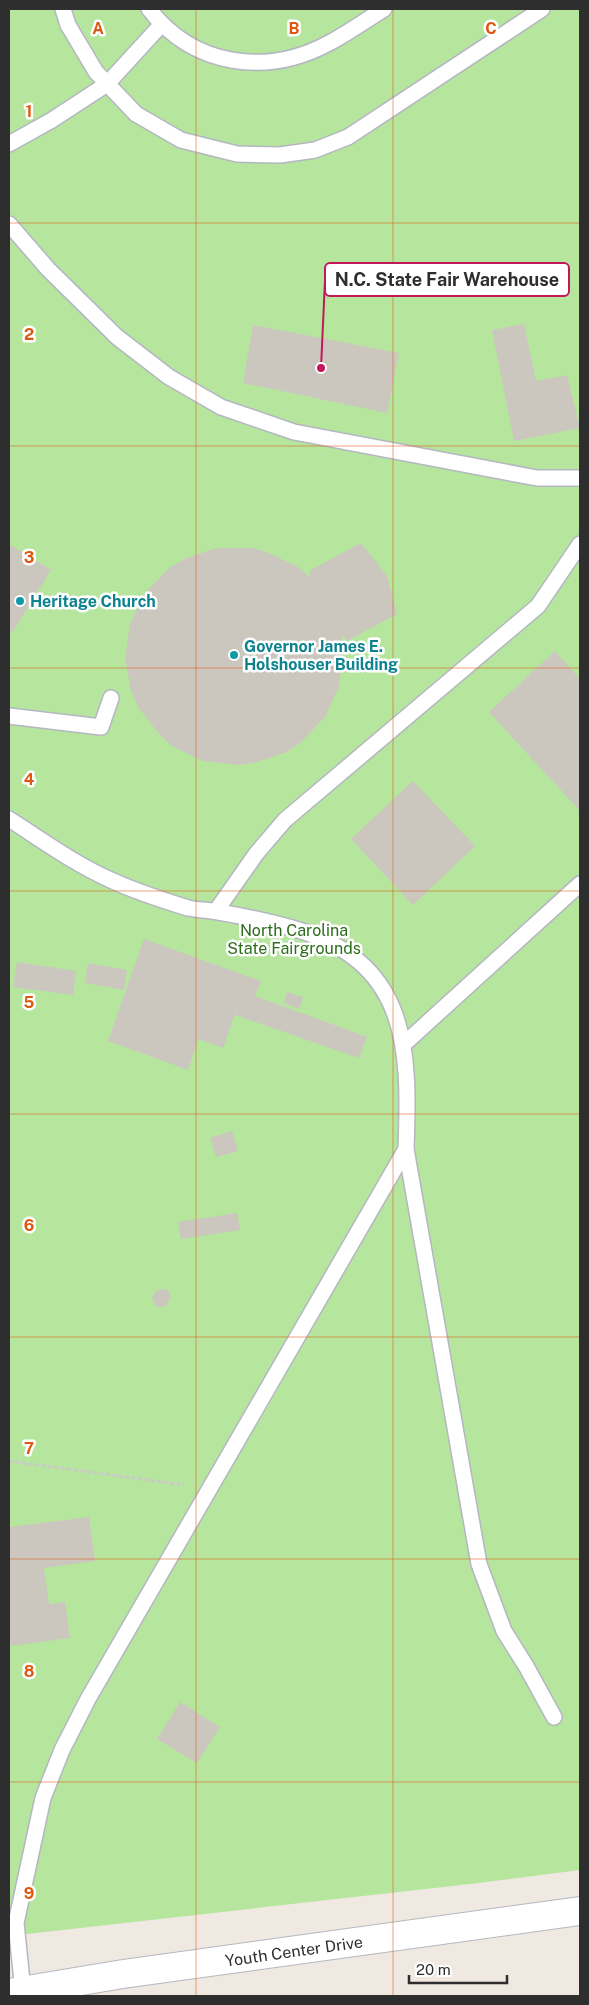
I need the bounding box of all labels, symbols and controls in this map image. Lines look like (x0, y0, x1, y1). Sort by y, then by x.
text: A (92, 19, 104, 38)
text: B (289, 19, 300, 38)
text: C (485, 19, 497, 38)
text: 1 (26, 102, 32, 121)
callout: N.C. State Fair Warehouse (325, 263, 569, 296)
text: N.C. State Fair Warehouse (335, 269, 559, 290)
text: 2 (24, 325, 34, 344)
text: 3 (24, 548, 34, 567)
place label: Heritage Church (30, 592, 156, 611)
marker: Heritage Church (14, 595, 26, 607)
place label: Governor James E. Holshouser Building (244, 637, 398, 674)
marker: Governor James E. Holshouser Building (228, 649, 240, 661)
text: 4 (24, 770, 35, 789)
park label: North Carolina State Fairgrounds (227, 921, 361, 958)
text: 5 (24, 993, 35, 1012)
text: 6 (24, 1216, 34, 1235)
text: 7 (24, 1439, 34, 1458)
text: 8 (24, 1662, 35, 1681)
text: 9 (24, 1884, 34, 1903)
street label: Youth Center Drive (224, 1932, 364, 1971)
scale bar (409, 1952, 506, 1984)
text: 20 m (416, 1961, 451, 1978)

